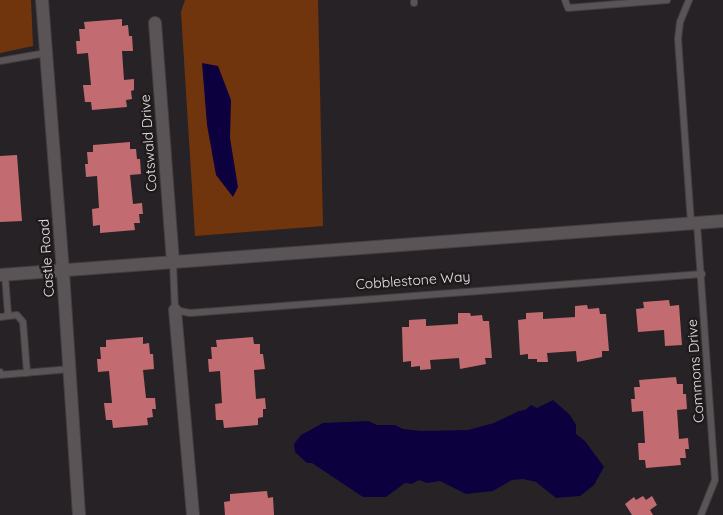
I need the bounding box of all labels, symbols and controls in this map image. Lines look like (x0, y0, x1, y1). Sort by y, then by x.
street label: Cotswald Drive (137, 94, 161, 192)
street label: Castle Road (36, 218, 58, 298)
street label: Cobblestone Way (355, 269, 471, 293)
street label: Commons Drive (684, 319, 708, 423)

